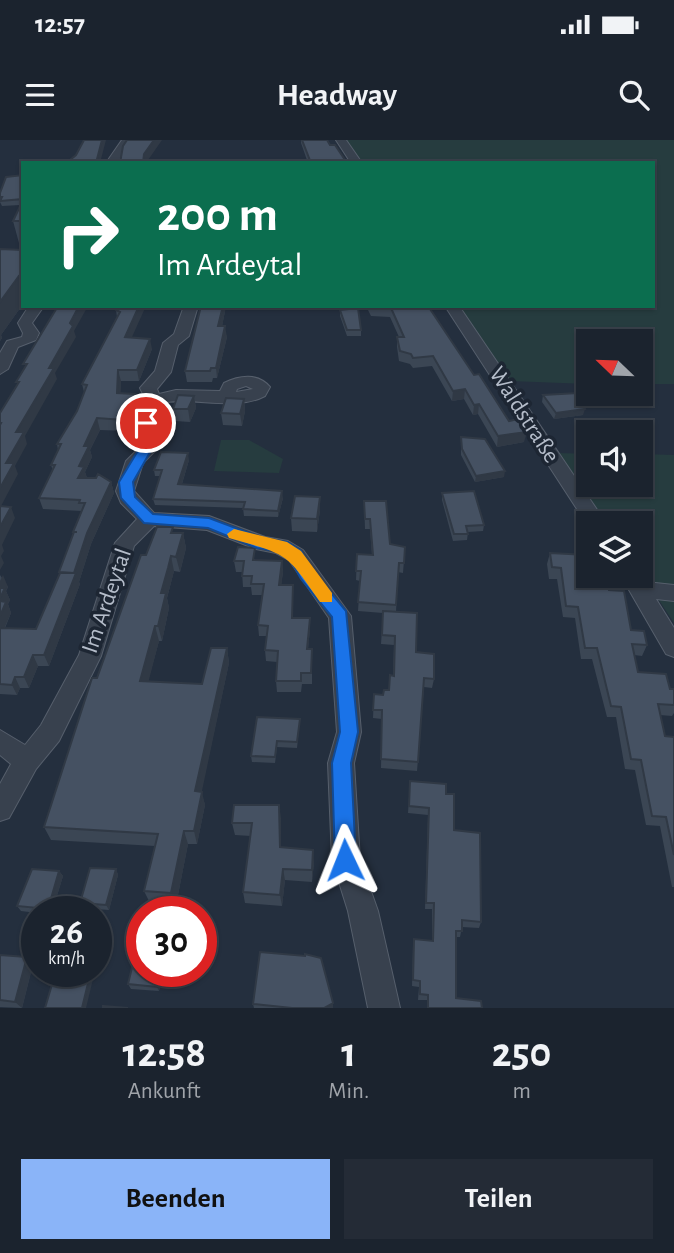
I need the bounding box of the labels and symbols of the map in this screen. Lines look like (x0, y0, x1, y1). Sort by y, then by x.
north arrow (576, 329, 653, 406)
street label: Waldstraße (484, 363, 564, 467)
pin (116, 393, 176, 453)
street label: Im Ardeytal (78, 545, 136, 657)
position arrow (308, 823, 382, 897)
speed limit sign: 30 (126, 896, 217, 987)

